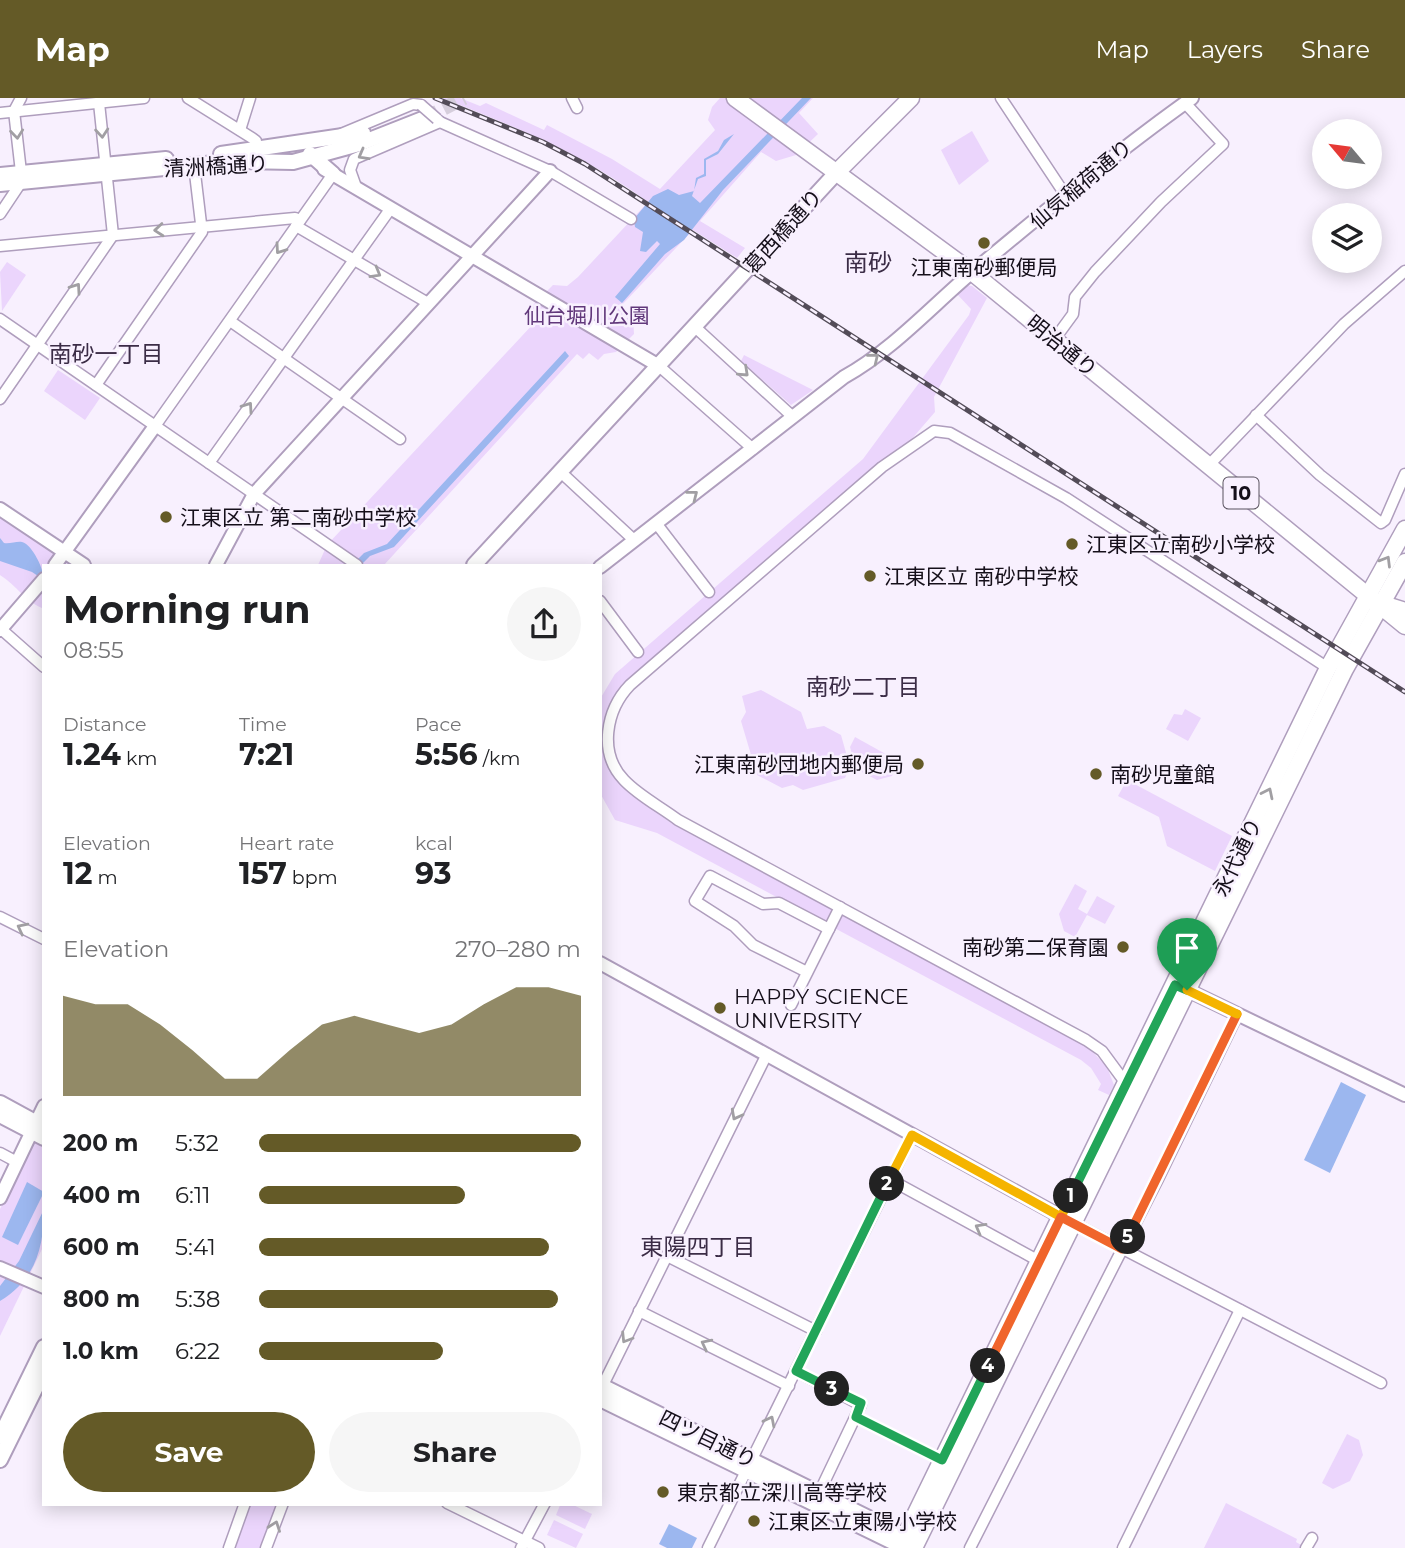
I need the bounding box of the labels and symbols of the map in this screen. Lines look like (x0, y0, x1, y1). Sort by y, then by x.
north arrow (1312, 119, 1382, 189)
one-way arrow (95, 128, 110, 139)
one-way arrow (9, 129, 24, 140)
street label: 仙気稲荷通り (1025, 134, 1137, 234)
one-way arrow (357, 147, 370, 160)
street label: 清洲橋通り (163, 151, 269, 181)
street label: 葛西橋通り (739, 184, 827, 278)
one-way arrow (154, 222, 165, 237)
marker: 江東南砂郵便局 (976, 235, 992, 251)
one-way arrow (276, 241, 288, 254)
district label: 南砂 (844, 248, 892, 277)
place label: 江東南砂郵便局 (911, 255, 1058, 280)
one-way arrow (369, 265, 381, 278)
one-way arrow (68, 283, 80, 296)
park label: 仙台堀川公園 (524, 303, 650, 328)
street label: 明治通り (1021, 310, 1103, 382)
district label: 南砂一丁目 (49, 340, 164, 368)
one-way arrow (866, 354, 879, 366)
one-way arrow (736, 364, 749, 376)
one-way arrow (240, 402, 252, 415)
road number: 10 (1224, 478, 1258, 508)
one-way arrow (685, 491, 698, 504)
place label: 江東区立 第二南砂中学校 (180, 505, 417, 530)
marker: 江東区立 第二南砂中学校 (158, 509, 174, 525)
place label: 江東区立南砂小学校 (1086, 532, 1275, 557)
marker: 江東区立南砂小学校 (1064, 536, 1080, 552)
one-way arrow (1377, 556, 1390, 569)
place label: 江東区立 南砂中学校 (884, 564, 1079, 589)
marker: 江東区立 南砂中学校 (862, 568, 878, 584)
district label: 南砂二丁目 (806, 673, 921, 701)
place label: 江東南砂団地内郵便局 (694, 752, 904, 777)
marker: 江東南砂団地内郵便局 (910, 756, 926, 772)
place label: 南砂児童館 (1110, 762, 1215, 787)
marker: 南砂児童館 (1088, 766, 1104, 782)
one-way arrow (1259, 788, 1273, 800)
street label: 永代通り (1207, 814, 1267, 900)
pin (1157, 918, 1217, 990)
one-way arrow (17, 923, 29, 936)
place label: 南砂第二保育園 (962, 935, 1109, 960)
marker: 南砂第二保育園 (1115, 939, 1131, 955)
place label: HAPPY SCIENCE UNIVERSITY (734, 984, 909, 1033)
marker: HAPPY SCIENCE UNIVERSITY (712, 1000, 728, 1016)
one-way arrow (731, 1108, 744, 1120)
pin: 2 (870, 1166, 904, 1202)
pin: 1 (1054, 1178, 1088, 1214)
pin: 5 (1110, 1220, 1146, 1254)
one-way arrow (974, 1223, 987, 1236)
district label: 東陽四丁目 (641, 1233, 756, 1261)
one-way arrow (621, 1330, 634, 1343)
one-way arrow (701, 1339, 713, 1353)
pin: 4 (970, 1348, 1006, 1384)
pin: 3 (814, 1372, 850, 1406)
street label: 四ツ目通り (655, 1405, 761, 1473)
one-way arrow (762, 1416, 776, 1428)
place label: 東京都立深川高等学校 (677, 1480, 887, 1505)
marker: 東京都立深川高等学校 (655, 1484, 671, 1500)
place label: 江東区立東陽小学校 (768, 1509, 957, 1534)
marker: 江東区立東陽小学校 (746, 1513, 762, 1529)
one-way arrow (266, 1520, 280, 1532)

